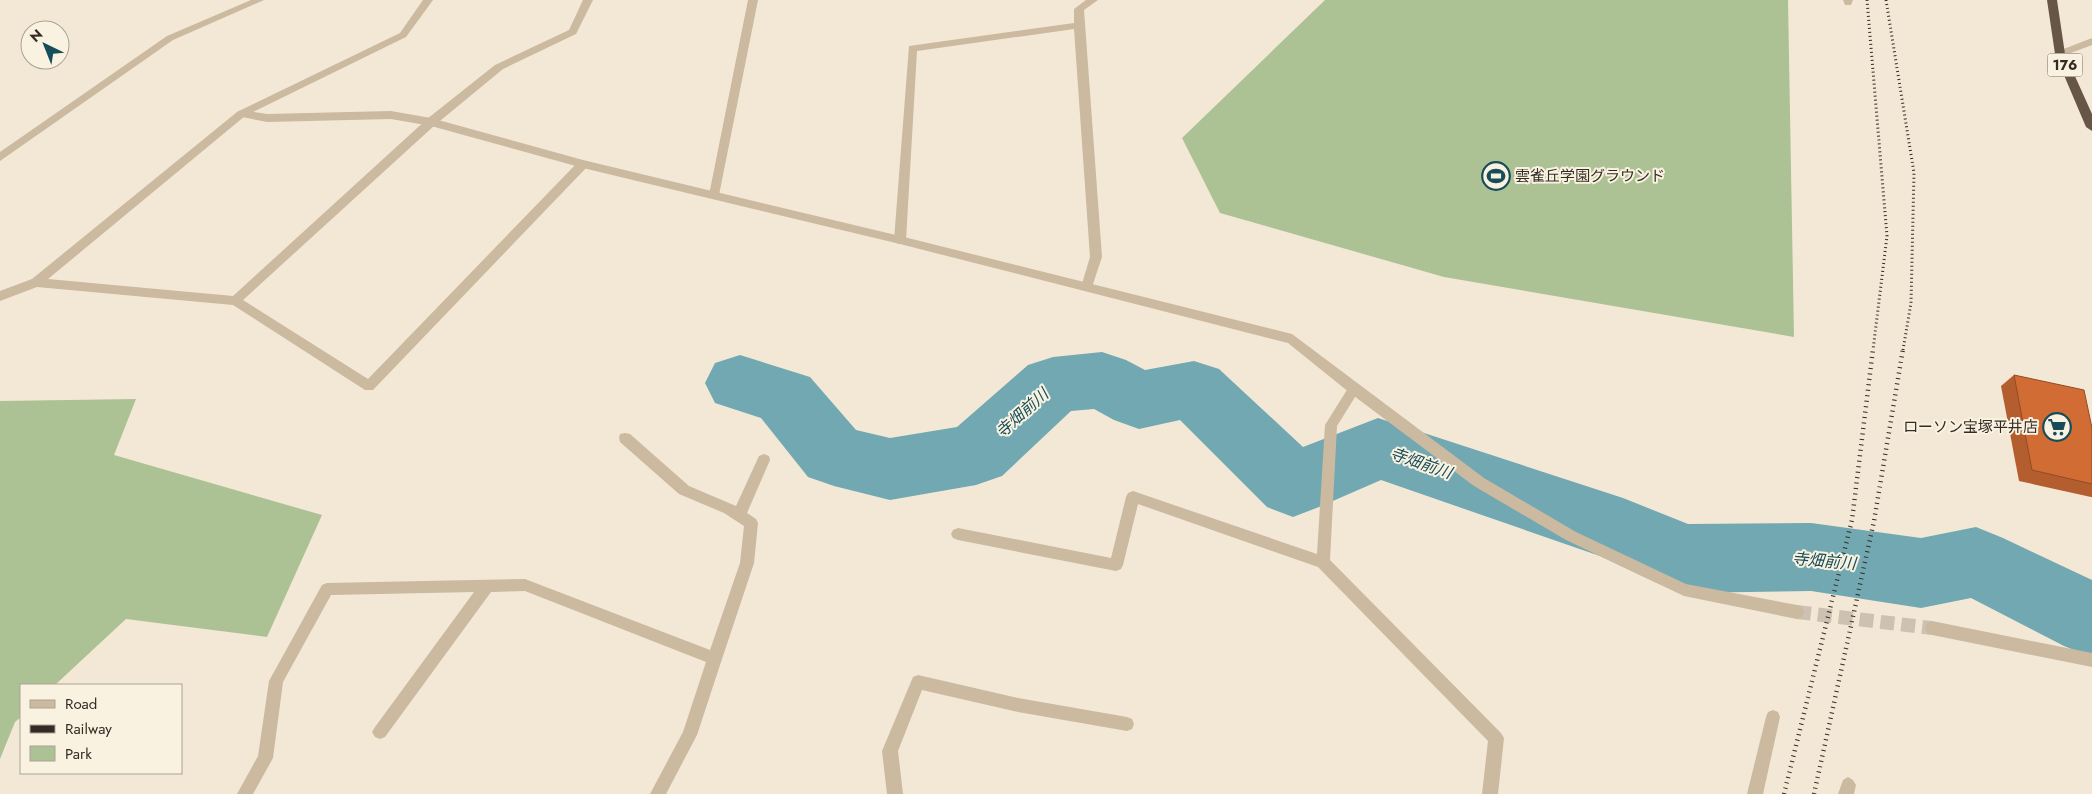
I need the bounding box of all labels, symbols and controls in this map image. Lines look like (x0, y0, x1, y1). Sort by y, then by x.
north arrow (20, 20, 70, 70)
text: N (25, 24, 47, 47)
road number: 176 (2048, 54, 2082, 76)
sports icon: 雲雀丘学園グラウンド (1481, 161, 1511, 191)
place label: 雲雀丘学園グラウンド (1515, 165, 1665, 187)
water label: 寺畑前川 (991, 382, 1055, 443)
supermarket icon: ローソン宝塚平井店 (2042, 412, 2072, 442)
place label: ローソン宝塚平井店 (1903, 416, 2038, 438)
water label: 寺畑前川 (1387, 442, 1457, 485)
water label: 寺畑前川 (1791, 547, 1859, 575)
legend (20, 684, 182, 774)
text: Road (65, 693, 97, 715)
text: Railway (65, 718, 112, 740)
text: Park (65, 743, 92, 765)

